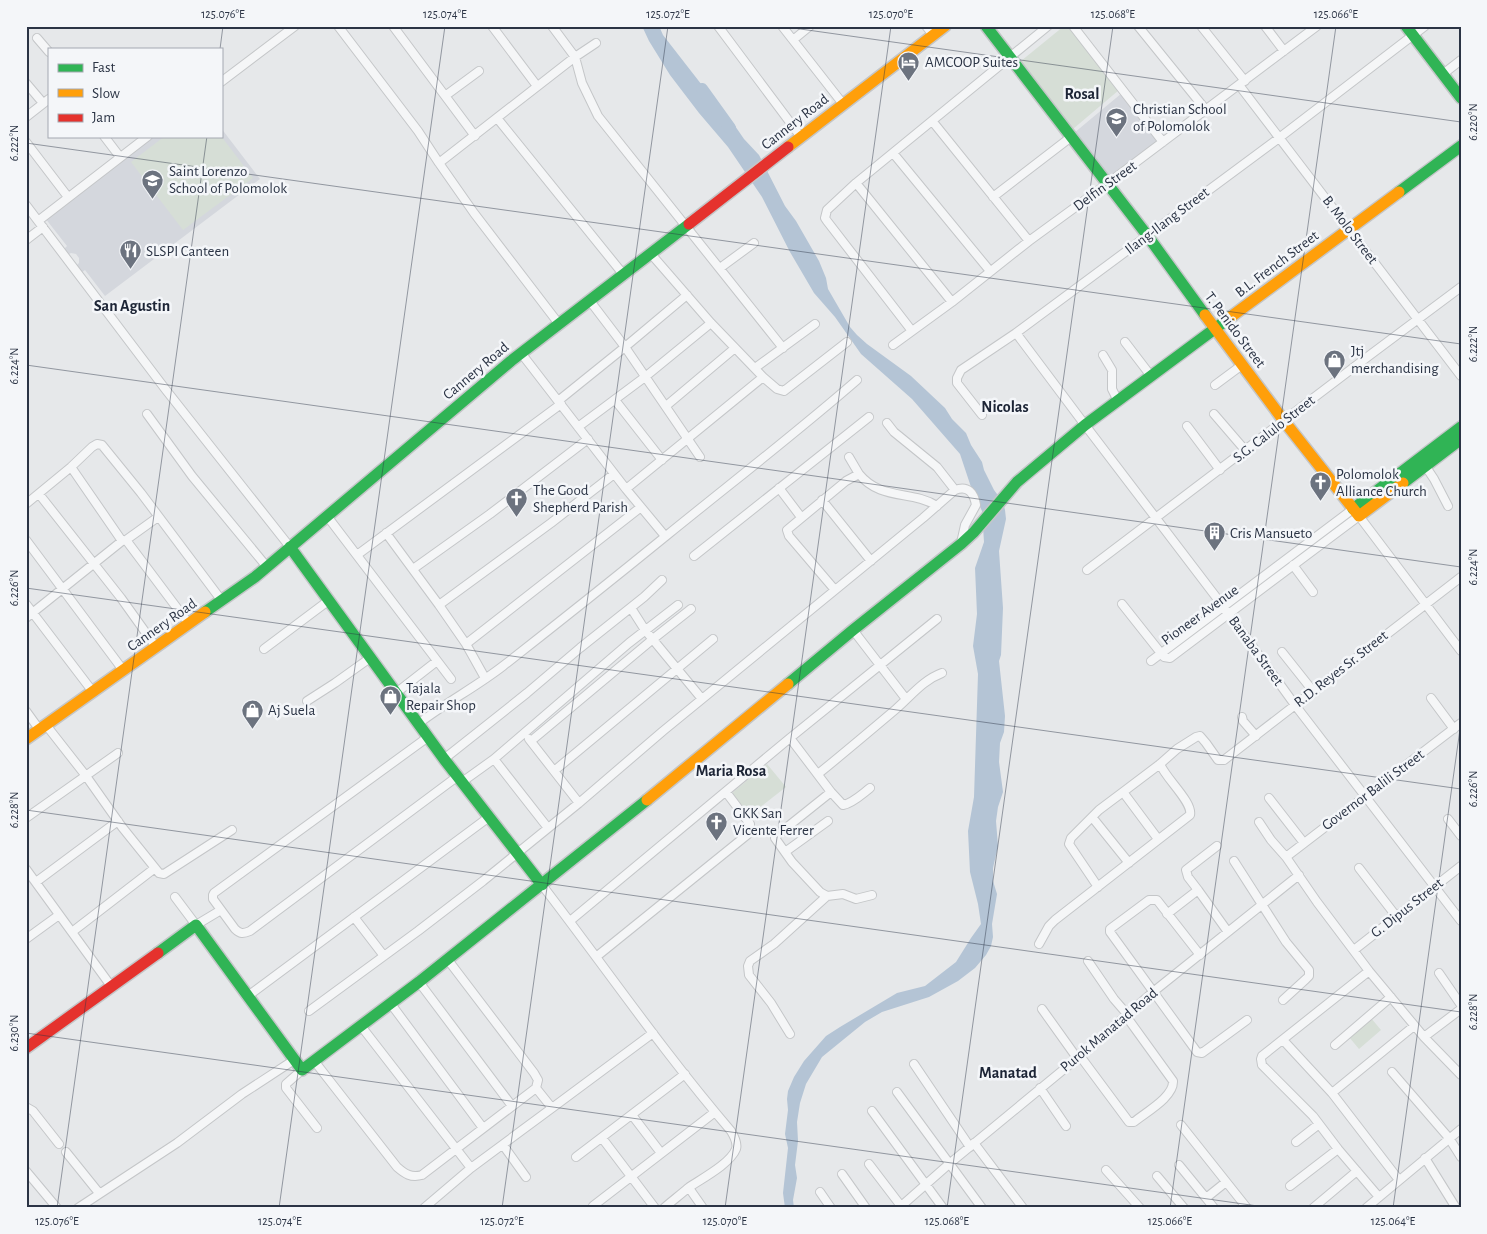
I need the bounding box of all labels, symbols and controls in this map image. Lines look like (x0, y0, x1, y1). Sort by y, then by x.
text: 125.076°E (201, 8, 245, 20)
text: 125.074°E (423, 8, 467, 20)
text: 125.072°E (646, 8, 690, 20)
text: 125.070°E (869, 8, 913, 20)
text: 125.068°E (1091, 8, 1135, 20)
text: 125.066°E (1314, 8, 1358, 20)
legend (48, 48, 222, 138)
hotel icon: AMCOOP Suites (897, 50, 921, 81)
place label: AMCOOP Suites (925, 55, 1018, 70)
text: Fast (92, 60, 116, 75)
text: Slow (92, 86, 120, 101)
district label: Rosal (1065, 86, 1099, 102)
street label: Cannery Road (759, 91, 832, 153)
place label: Christian School of Polomolok (1133, 102, 1227, 134)
text: 6.220°N (1467, 103, 1479, 141)
school or university icon: Christian School of Polomolok (1105, 106, 1129, 137)
text: Jam (92, 110, 115, 125)
text: 6.222°N (8, 125, 20, 161)
street label: Delfin Street (1071, 158, 1140, 214)
place label: Saint Lorenzo School of Polomolok (169, 164, 287, 196)
school or university icon: Saint Lorenzo School of Polomolok (141, 168, 165, 199)
street label: Ilang-Ilang Street (1122, 184, 1212, 257)
street label: B. Molo Street (1320, 193, 1381, 267)
street label: B.L. French Street (1233, 228, 1322, 300)
restaurant icon: SLSPI Canteen (118, 239, 142, 270)
place label: SLSPI Canteen (146, 244, 229, 259)
street label: T. Penido Street (1202, 289, 1268, 371)
district label: San Agustin (94, 298, 170, 314)
text: 6.222°N (1467, 326, 1479, 362)
street label: Cannery Road (440, 339, 512, 403)
place label: Jtj merchandising (1351, 344, 1439, 376)
text: 6.224°N (8, 348, 20, 384)
shop icon: Jtj merchandising (1323, 348, 1347, 379)
street label: S.G. Calulo Street (1230, 393, 1318, 465)
district label: Nicolas (981, 399, 1029, 415)
place label: Polomolok Alliance Church (1336, 467, 1427, 499)
church icon: Polomolok Alliance Church (1308, 471, 1332, 502)
place label: The Good Shepherd Parish (533, 483, 628, 515)
church icon: The Good Shepherd Parish (505, 487, 529, 518)
building icon: Cris Mansueto (1202, 521, 1226, 552)
place label: Cris Mansueto (1230, 526, 1312, 541)
text: 6.224°N (1467, 549, 1479, 585)
text: 6.226°N (8, 570, 20, 606)
street label: Pioneer Avenue (1159, 582, 1241, 648)
street label: Cannery Road (125, 596, 199, 654)
street label: Banaba Street (1226, 613, 1286, 689)
street label: R.D. Reyes Sr. Street (1291, 628, 1391, 710)
place label: Tajala Repair Shop (406, 681, 476, 713)
shop icon: Tajala Repair Shop (378, 685, 402, 716)
shop icon: Aj Suela (240, 698, 264, 729)
place label: Aj Suela (268, 703, 315, 718)
street label: Governor Balili Street (1319, 747, 1427, 833)
district label: Maria Rosa (696, 763, 767, 779)
text: 6.226°N (1467, 771, 1479, 807)
text: 6.228°N (8, 792, 20, 828)
place label: GKK San Vicente Ferrer (733, 806, 814, 838)
church icon: GKK San Vicente Ferrer (705, 810, 729, 841)
street label: G. Dipus Street (1368, 875, 1446, 941)
street label: Purok Manatad Road (1058, 985, 1161, 1075)
text: 6.228°N (1467, 994, 1479, 1030)
text: 6.230°N (8, 1015, 20, 1051)
district label: Manatad (979, 1065, 1038, 1081)
text: 125.076°E (35, 1215, 79, 1227)
text: 125.074°E (258, 1215, 302, 1227)
text: 125.072°E (480, 1215, 524, 1227)
text: 125.070°E (703, 1215, 747, 1227)
text: 125.068°E (925, 1215, 969, 1227)
text: 125.066°E (1148, 1215, 1192, 1227)
text: 125.064°E (1371, 1215, 1415, 1227)

